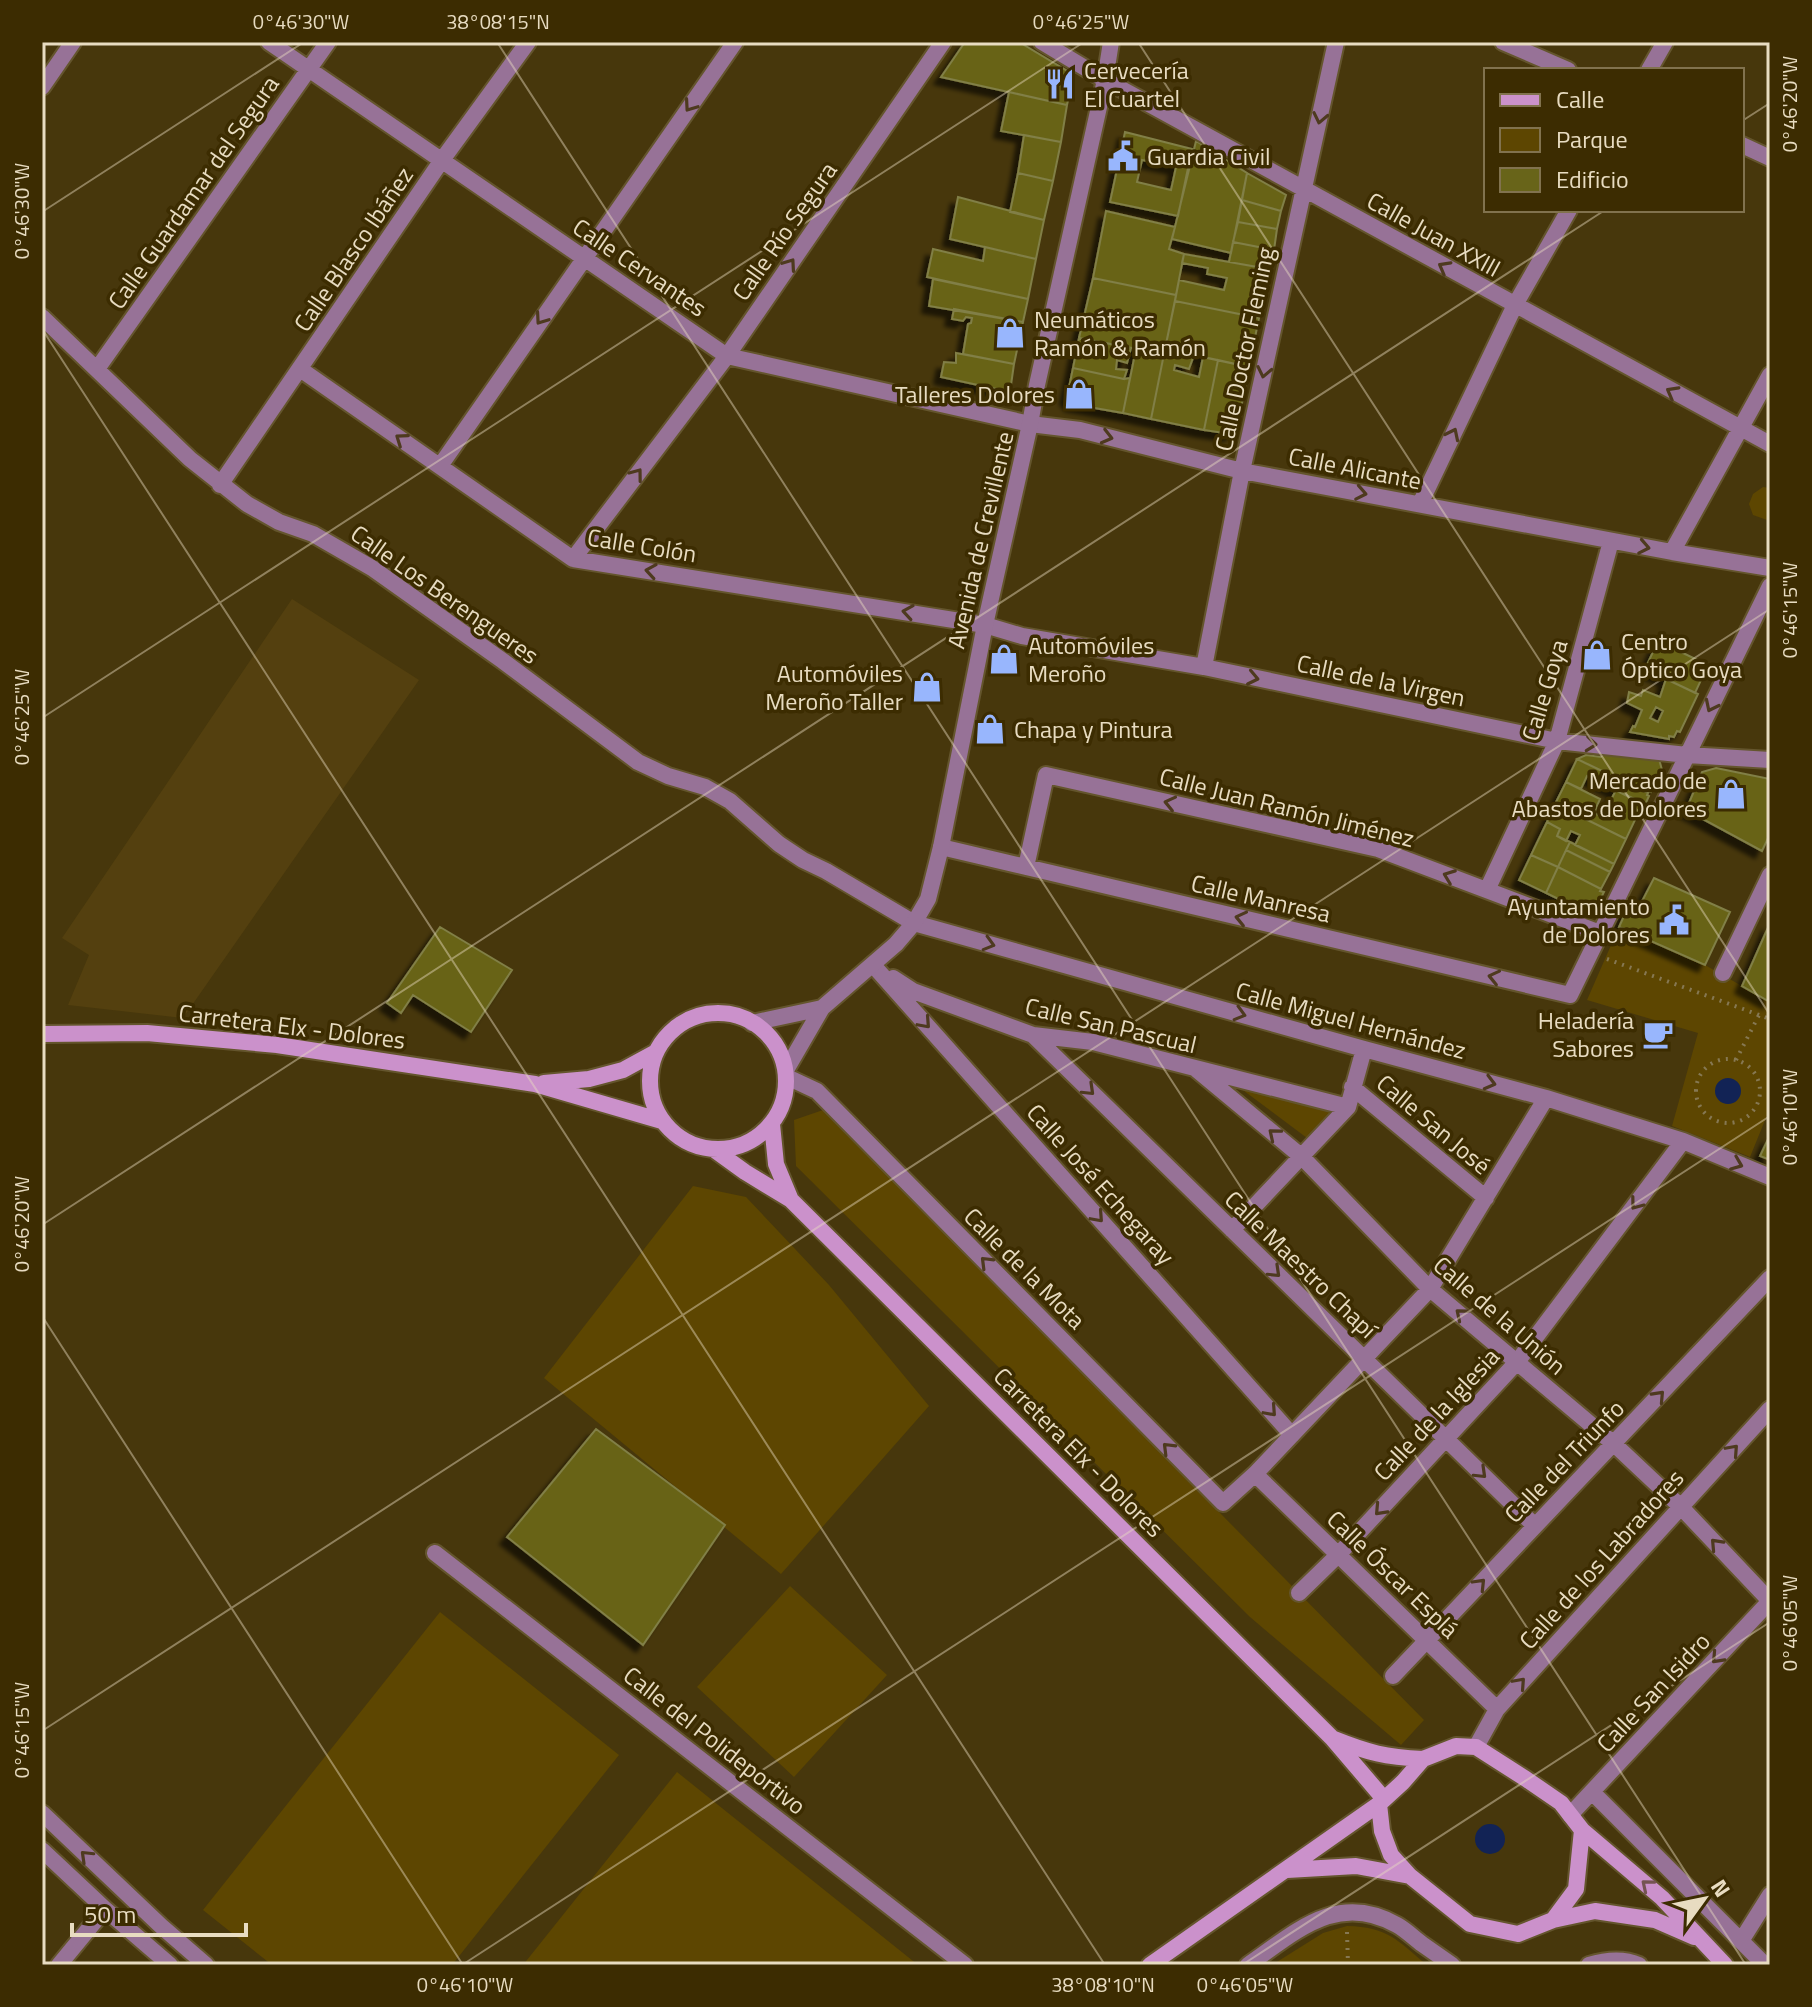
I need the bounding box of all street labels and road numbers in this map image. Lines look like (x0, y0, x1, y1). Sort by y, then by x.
street label: Calle Guardamar del Segura (99, 68, 287, 316)
street label: Calle Río Segura (723, 154, 845, 308)
street label: Calle Blasco Ibáñez (284, 159, 422, 339)
street label: Calle Juan XXIII (1361, 182, 1507, 286)
street label: Calle Cervantes (566, 209, 714, 325)
street label: Calle Doctor Fleming (1205, 244, 1283, 454)
street label: Avenida de Crevillente (938, 428, 1022, 652)
street label: Calle Alicante (1286, 437, 1424, 499)
street label: Calle Los Berengueres (344, 515, 546, 673)
street label: Calle Colón (585, 519, 699, 571)
street label: Calle Goya (1512, 635, 1576, 745)
street label: Calle de la Virgen (1294, 645, 1468, 715)
street label: Calle Juan Ramón Jiménez (1156, 758, 1418, 856)
street label: Calle Manresa (1188, 864, 1334, 932)
street label: Calle Miguel Hernández (1232, 972, 1470, 1068)
street label: Calle San Pascual (1022, 988, 1200, 1062)
street label: Carretera Elx - Dolores (177, 994, 407, 1058)
street label: Calle San José (1369, 1065, 1499, 1183)
street label: Calle José Echegaray (1019, 1095, 1184, 1273)
street label: Calle Maestro Chapí (1217, 1182, 1386, 1347)
street label: Calle de la Mota (956, 1199, 1094, 1337)
street label: Calle de la Unión (1426, 1247, 1574, 1383)
street label: Calle de la Iglesia (1365, 1339, 1507, 1489)
street label: Carretera Elx - Dolores (986, 1359, 1172, 1545)
street label: Calle del Triunfo (1496, 1391, 1632, 1531)
street label: Calle de los Labradores (1510, 1461, 1692, 1657)
street label: Calle Óscar Esplá (1319, 1502, 1467, 1646)
street label: Calle San Isidro (1588, 1624, 1718, 1760)
street label: Calle del Polideportivo (616, 1657, 814, 1823)

